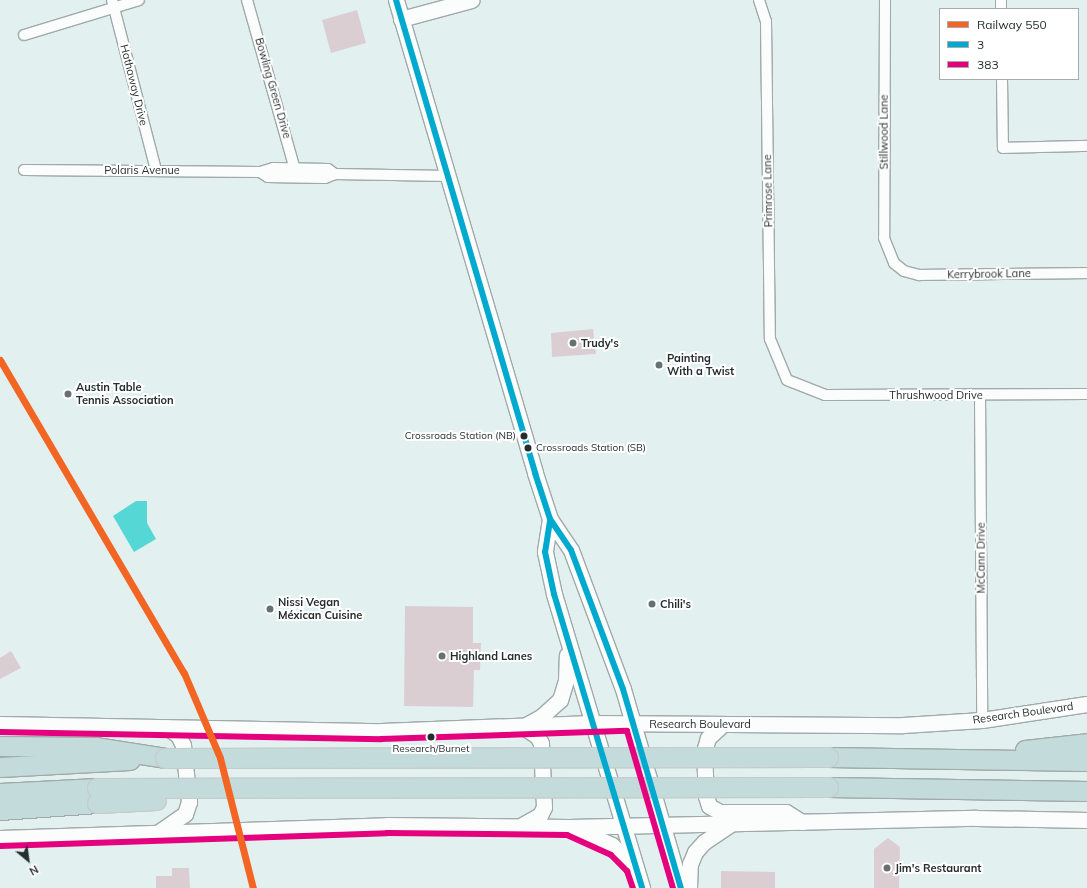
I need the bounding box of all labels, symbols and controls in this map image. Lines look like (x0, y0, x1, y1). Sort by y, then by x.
legend (939, 8, 1079, 80)
text: Railway 550 (977, 17, 1047, 32)
street label: Bowling Green Drive (252, 36, 294, 140)
text: 3 (977, 37, 984, 52)
street label: Hathaway Drive (118, 43, 150, 127)
text: 383 (977, 57, 999, 72)
street label: Stillwood Lane (877, 94, 891, 170)
street label: Primrose Lane (761, 154, 775, 228)
street label: Polaris Avenue (104, 163, 180, 177)
street label: Kerrybrook Lane (947, 267, 1031, 281)
place label: Trudy's (581, 336, 619, 350)
marker: Trudy's (568, 338, 578, 348)
place label: Painting With a Twist (667, 352, 734, 378)
marker: Painting With a Twist (654, 360, 664, 370)
place label: Austin Table Tennis Association (76, 381, 174, 407)
street label: Thrushwood Drive (889, 388, 983, 402)
marker: Austin Table Tennis Association (63, 389, 73, 399)
place label: Crossroads Station (NB) (405, 430, 516, 442)
marker: Crossroads Station (NB) (519, 431, 529, 441)
place label: Crossroads Station (SB) (536, 442, 646, 454)
marker: Crossroads Station (SB) (523, 443, 533, 453)
street label: McCann Drive (974, 522, 988, 594)
place label: Nissi Vegan Méxican Cuisine (278, 596, 362, 622)
place label: Chili's (660, 597, 691, 611)
marker: Chili's (647, 599, 657, 609)
marker: Nissi Vegan Méxican Cuisine (265, 604, 275, 614)
place label: Highland Lanes (450, 649, 532, 663)
marker: Highland Lanes (437, 651, 447, 661)
street label: Research Boulevard (972, 699, 1074, 727)
street label: Research Boulevard (649, 717, 751, 731)
marker: Research/Burnet (426, 732, 436, 742)
place label: Research/Burnet (393, 743, 469, 755)
north arrow (8, 840, 48, 880)
place label: Jim's Restaurant (895, 861, 981, 875)
text: N (27, 862, 41, 879)
marker: Jim's Restaurant (882, 863, 892, 873)

